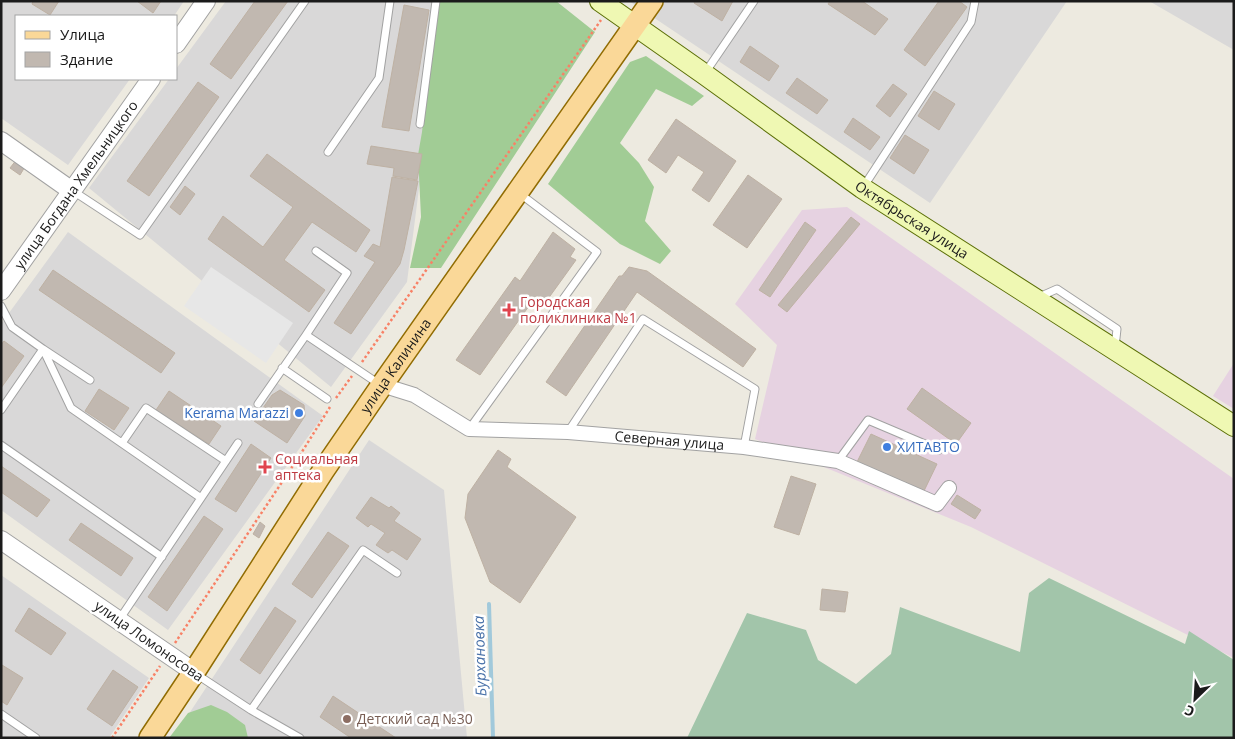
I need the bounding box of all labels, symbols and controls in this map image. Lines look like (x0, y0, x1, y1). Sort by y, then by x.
legend (15, 15, 178, 80)
text: Улица (60, 24, 105, 44)
text: Здание (60, 49, 113, 69)
street label: улица Богдана Хмельницкого (9, 96, 142, 273)
street label: Октябрьская улица (851, 176, 972, 263)
place label: Городская поликлиника №1 (520, 292, 637, 327)
marker: Городская поликлиника №1 (502, 303, 516, 317)
street label: улица Калинина (355, 314, 435, 417)
place label: Kerama Marazzi (184, 403, 289, 422)
marker: Kerama Marazzi (293, 407, 305, 419)
street label: Северная улица (614, 426, 725, 454)
place label: ХИТАВТО (897, 437, 960, 456)
marker: ХИТАВТО (881, 441, 893, 453)
place label: Социальная аптека (275, 449, 358, 484)
marker: Социальная аптека (259, 461, 271, 473)
street label: улица Ломоносова (91, 596, 208, 685)
water label: Бурхановка (468, 615, 490, 697)
north arrow (1170, 674, 1220, 724)
text: С (1181, 701, 1197, 722)
place label: Детский сад №30 (357, 709, 473, 728)
marker: Детский сад №30 (341, 713, 353, 725)

